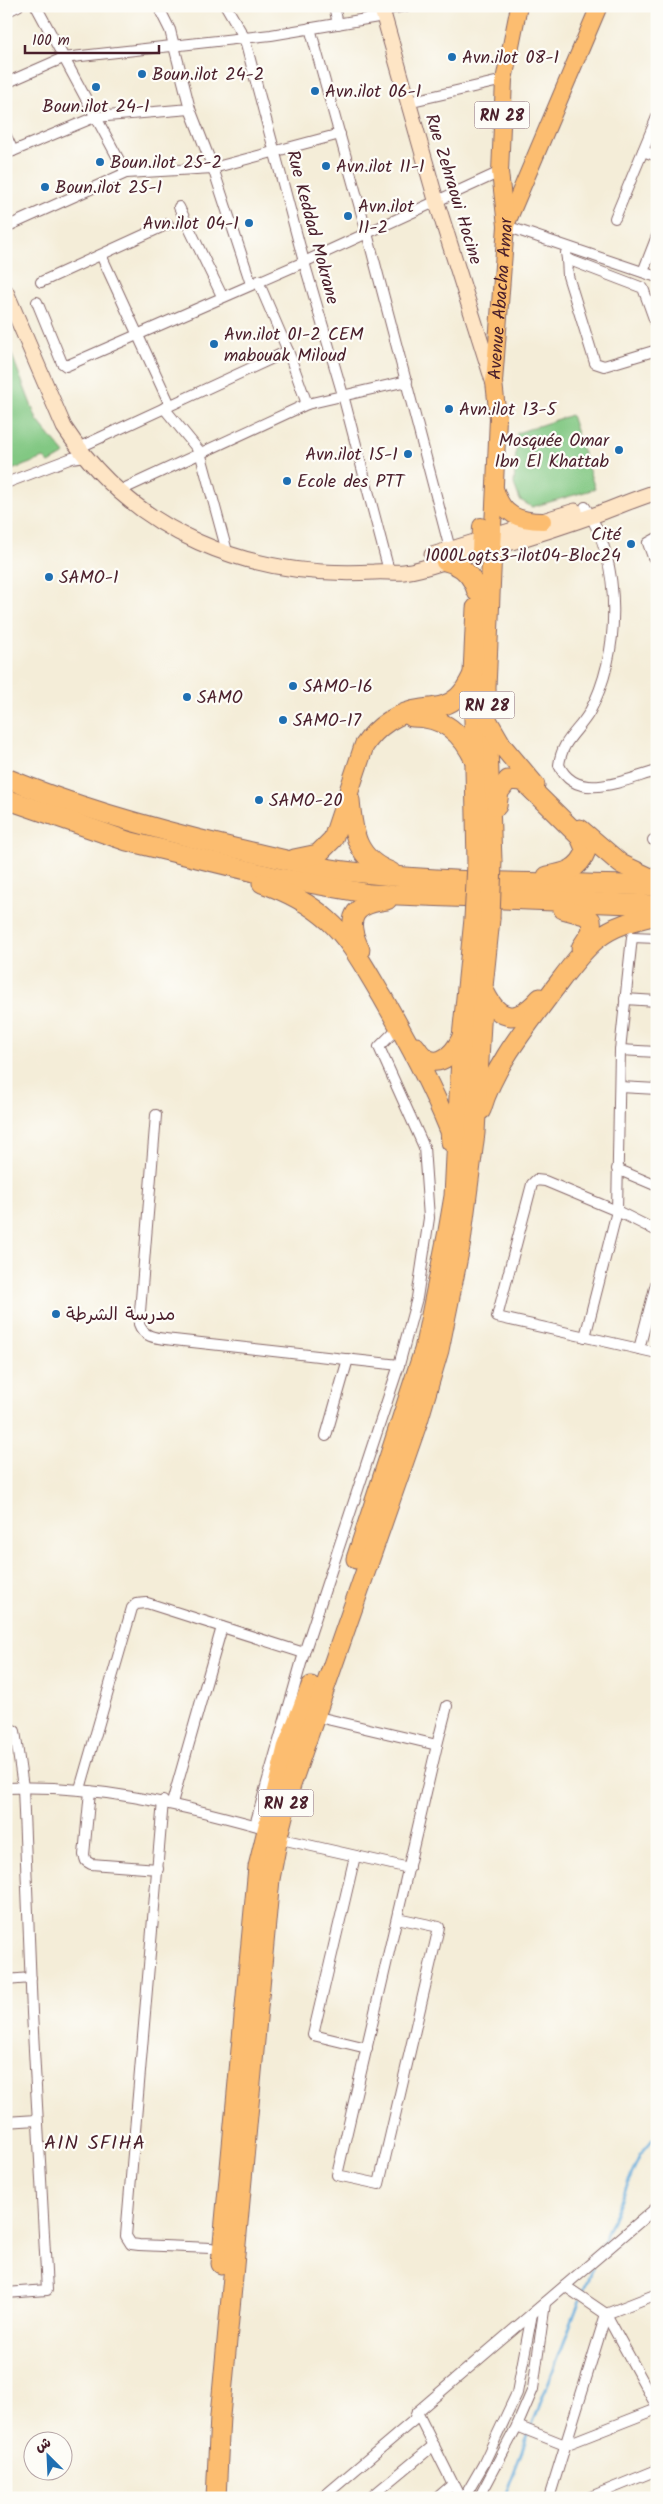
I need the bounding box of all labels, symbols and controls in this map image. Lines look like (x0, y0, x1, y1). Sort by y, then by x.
scale bar (25, 22, 159, 54)
text: 100 m (32, 29, 70, 53)
place label: Avn.ilot 08-1 (462, 44, 559, 73)
marker: Avn.ilot 08-1 (446, 51, 458, 63)
place label: Boun.ilot 24-2 (152, 61, 264, 90)
marker: Boun.ilot 24-2 (136, 68, 148, 80)
place label: Avn.ilot 06-1 (325, 78, 421, 107)
marker: Boun.ilot 24-1 (90, 81, 102, 93)
marker: Avn.ilot 06-1 (309, 85, 321, 97)
place label: Boun.ilot 24-1 (42, 93, 150, 122)
road number: RN 28 (474, 102, 530, 128)
street label: Rue Zehraoui Hocine (416, 110, 489, 268)
street label: Rue Keddad Mokrane (277, 147, 346, 308)
place label: Boun.ilot 25-2 (110, 149, 222, 178)
place label: Avn.ilot 11-1 (336, 153, 425, 182)
marker: Boun.ilot 25-2 (94, 156, 106, 168)
marker: Avn.ilot 11-1 (320, 160, 332, 172)
place label: Boun.ilot 25-1 (55, 174, 162, 203)
marker: Boun.ilot 25-1 (39, 181, 51, 193)
place label: Avn.ilot 11-2 (358, 193, 415, 243)
place label: Avn.ilot 04-1 (143, 210, 239, 239)
marker: Avn.ilot 11-2 (342, 210, 354, 222)
street label: Avenue Abacha Amar (481, 215, 522, 381)
marker: Avn.ilot 04-1 (243, 217, 255, 229)
place label: Avn.ilot 01-2 CEM mabouak Miloud (224, 321, 364, 371)
marker: Avn.ilot 01-2 CEM mabouak Miloud (208, 338, 220, 350)
place label: Avn.ilot 13-5 (459, 396, 558, 425)
marker: Avn.ilot 13-5 (443, 403, 455, 415)
place label: Mosquée Omar Ibn El Khattab (494, 427, 610, 477)
place label: Avn.ilot 15-1 (305, 441, 398, 470)
marker: Mosquée Omar Ibn El Khattab (613, 444, 625, 456)
marker: Avn.ilot 15-1 (402, 448, 414, 460)
place label: Ecole des PTT (297, 468, 406, 497)
marker: Ecole des PTT (281, 475, 293, 487)
place label: Cité 1000Logts3-ilot04-Bloc24 (425, 521, 622, 571)
marker: Cité 1000Logts3-ilot04-Bloc24 (625, 538, 637, 550)
place label: SAMO-1 (59, 564, 119, 593)
marker: SAMO-1 (43, 571, 55, 583)
place label: SAMO-16 (303, 673, 373, 702)
marker: SAMO-16 (287, 680, 299, 692)
place label: SAMO (197, 684, 243, 713)
marker: SAMO (181, 691, 193, 703)
road number: RN 28 (460, 692, 514, 718)
place label: SAMO-17 (293, 707, 362, 736)
marker: SAMO-17 (277, 714, 289, 726)
place label: SAMO-20 (269, 787, 342, 816)
marker: SAMO-20 (253, 794, 265, 806)
place label: مدرسة الشرطة (66, 1301, 175, 1330)
marker: مدرسة الشرطة (50, 1308, 62, 1320)
road number: RN 28 (258, 1790, 314, 1816)
district label: AIN SFIHA (44, 2128, 146, 2160)
north arrow (22, 2432, 72, 2482)
text: ش (32, 2432, 55, 2458)

